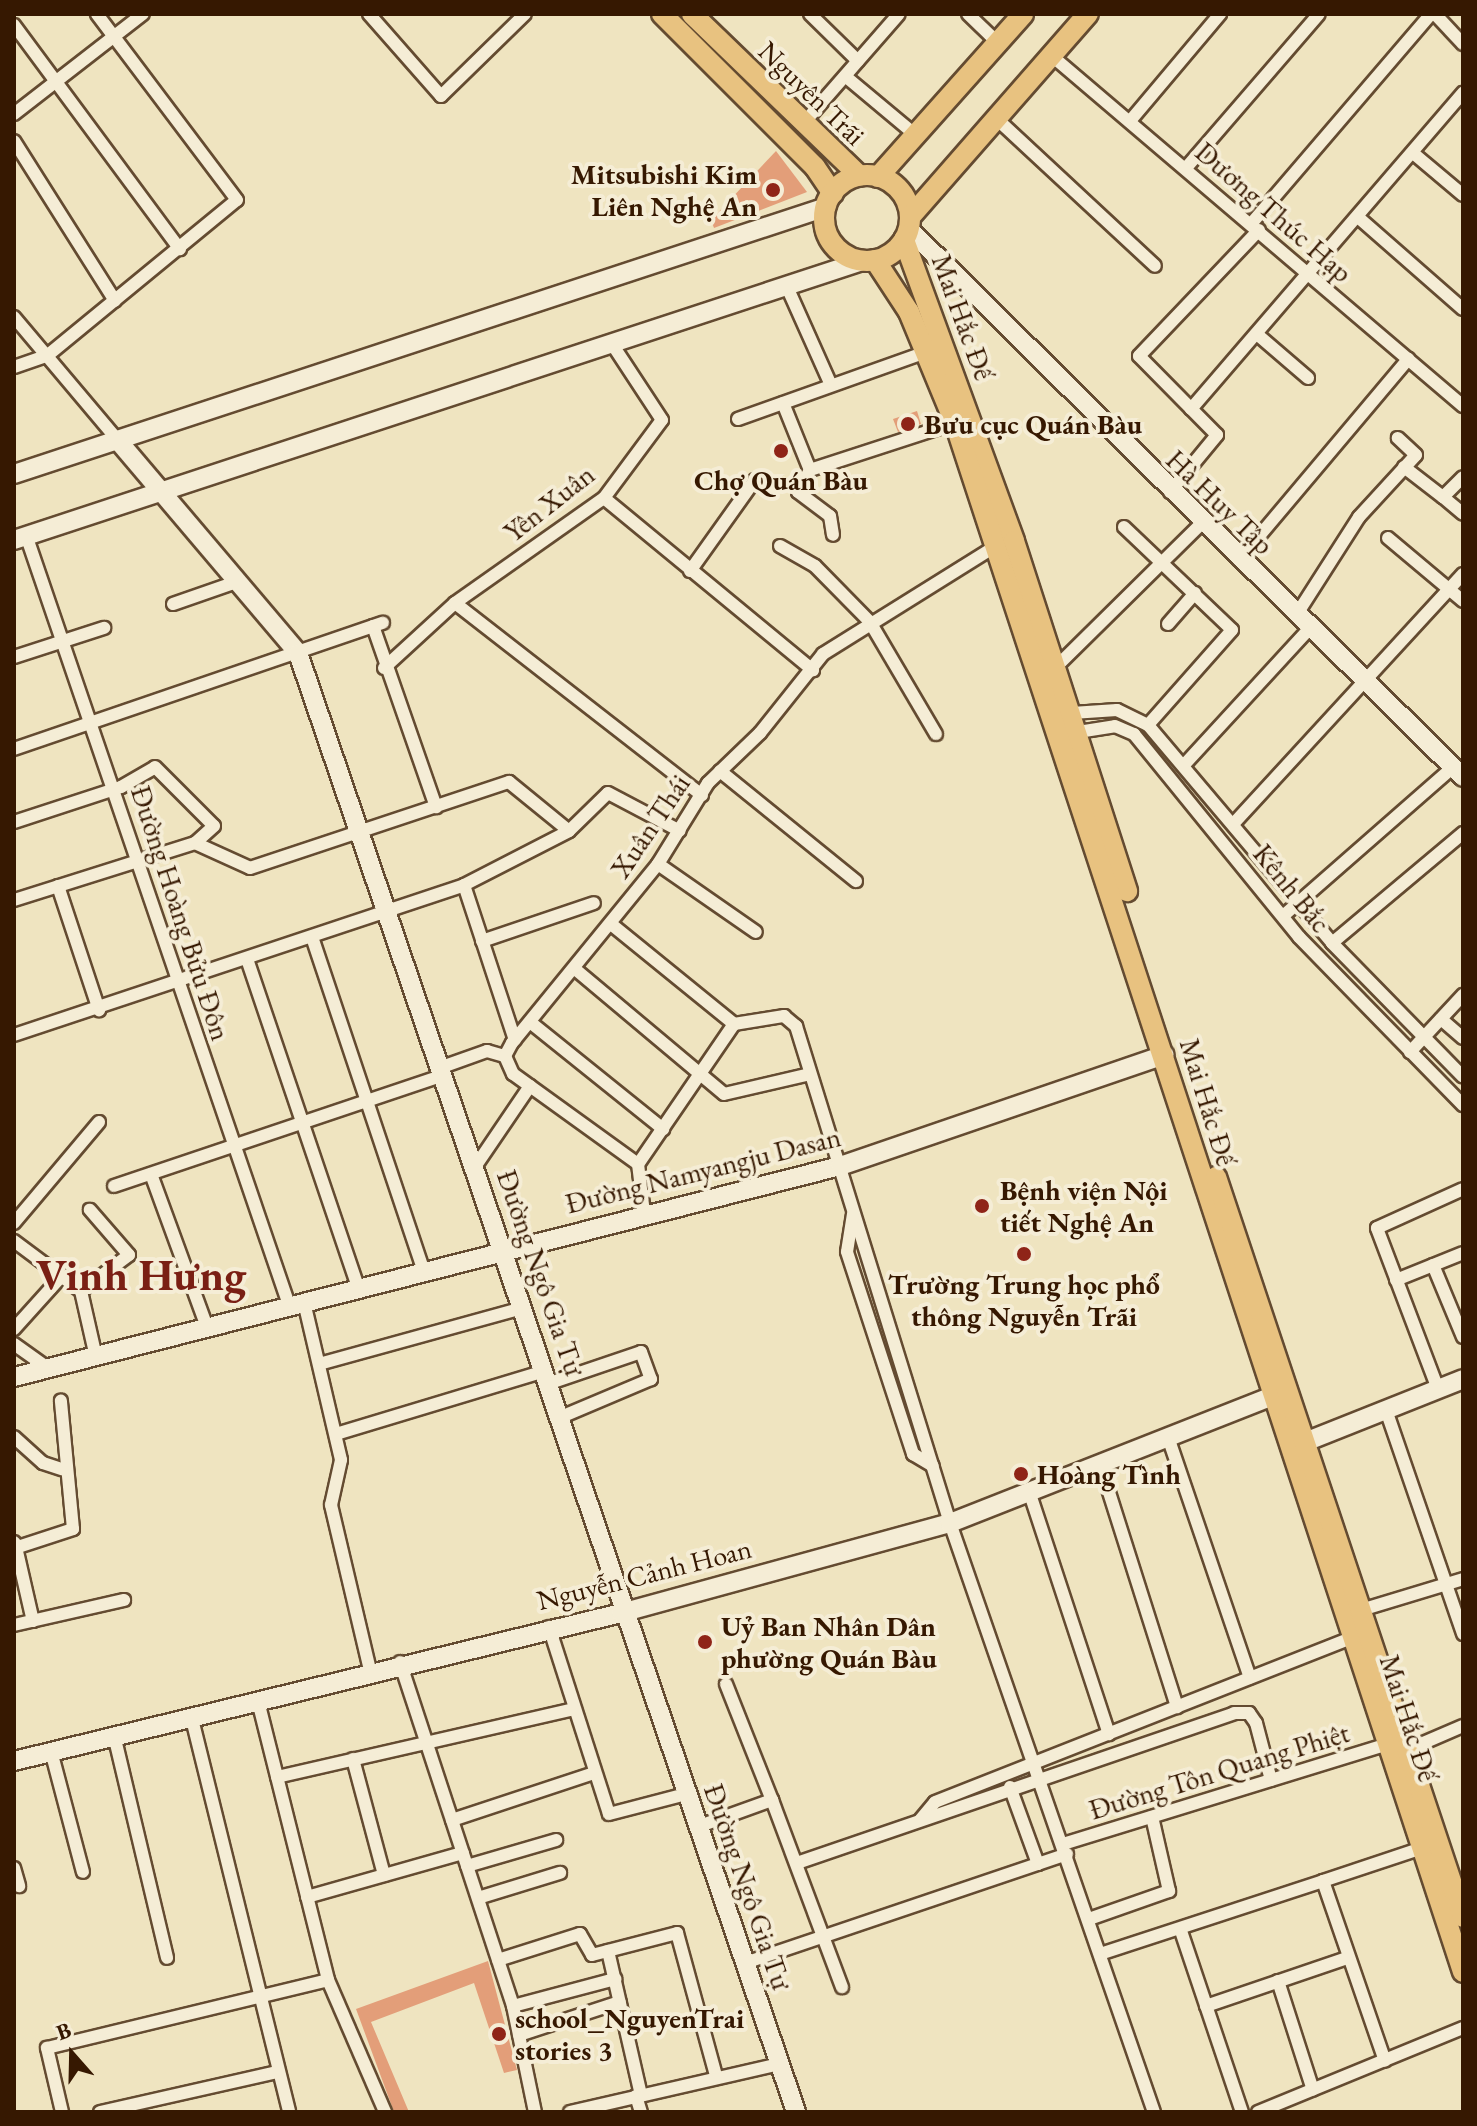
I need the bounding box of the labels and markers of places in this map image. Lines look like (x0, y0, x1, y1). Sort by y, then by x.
place label: Mitsubishi Kim Liên Nghệ An (571, 157, 757, 223)
marker: Mitsubishi Kim Liên Nghệ An (764, 181, 782, 199)
place label: Bưu cục Quán Bàu (924, 407, 1142, 441)
marker: Bưu cục Quán Bàu (899, 415, 917, 433)
marker: Chợ Quán Bàu (772, 442, 790, 460)
place label: Chợ Quán Bàu (694, 463, 868, 497)
place label: Bệnh viện Nội tiết Nghệ An (1000, 1173, 1168, 1239)
marker: Bệnh viện Nội tiết Nghệ An (971, 1195, 993, 1217)
marker: Trường Trung học phổ thông Nguyễn Trãi (1015, 1245, 1033, 1263)
place label: Trường Trung học phổ thông Nguyễn Trãi (888, 1267, 1160, 1333)
place label: Hoàng Tình (1037, 1457, 1181, 1491)
marker: Hoàng Tình (1012, 1465, 1030, 1483)
place label: Uỷ Ban Nhân Dân phường Quán Bàu (721, 1609, 937, 1675)
marker: Uỷ Ban Nhân Dân phường Quán Bàu (696, 1633, 714, 1651)
place label: school_NguyenTrai stories 3 (515, 2001, 744, 2067)
marker: school_NguyenTrai stories 3 (490, 2025, 508, 2043)

